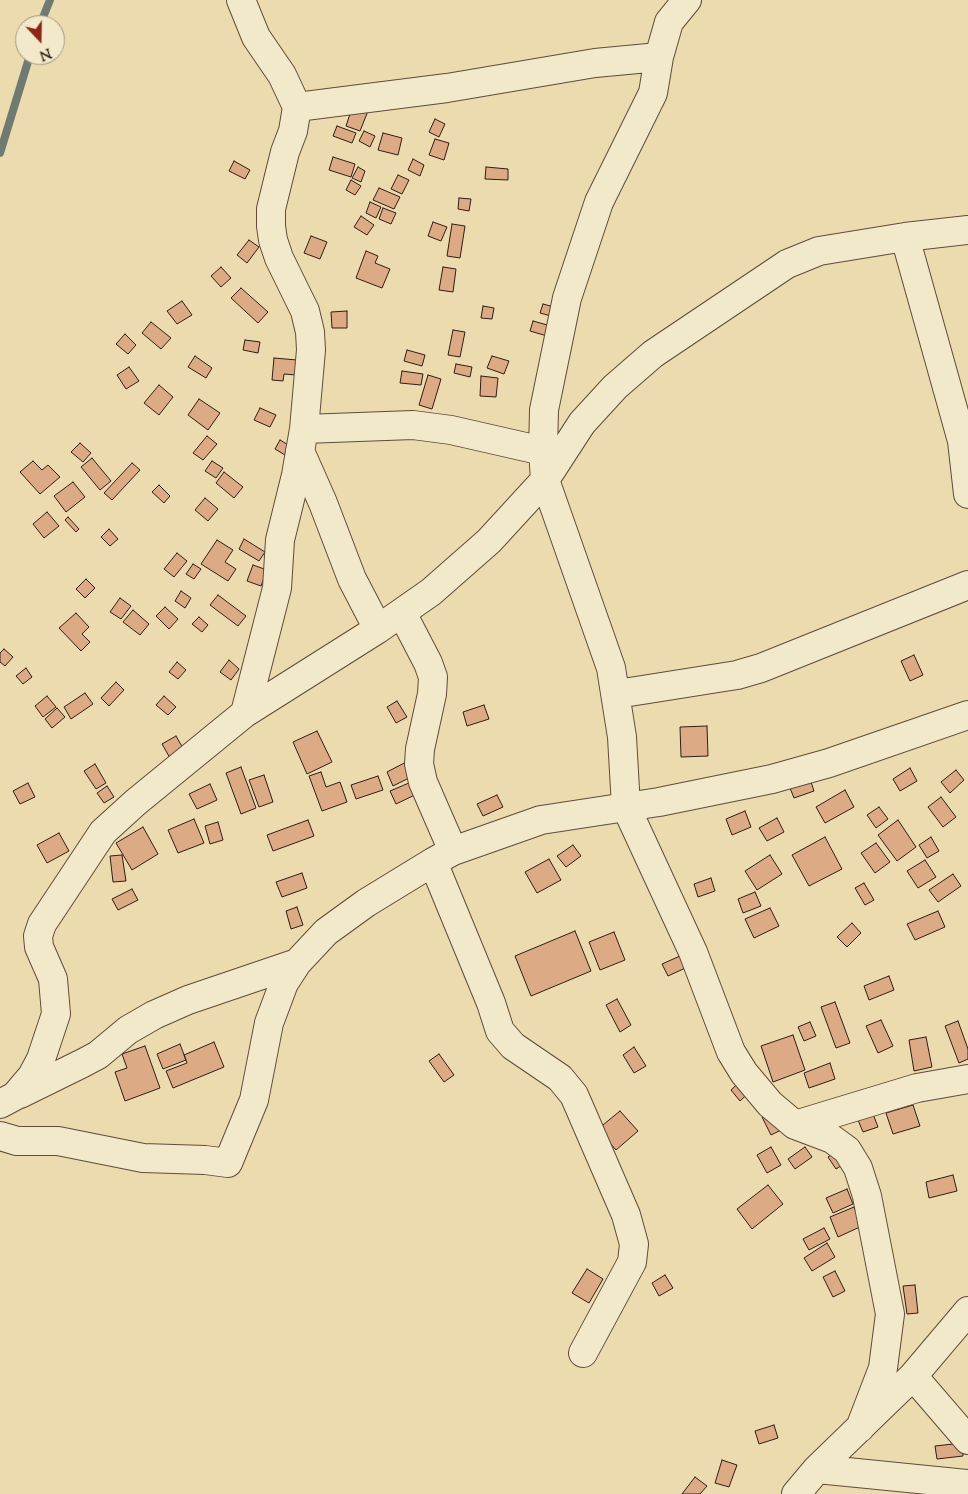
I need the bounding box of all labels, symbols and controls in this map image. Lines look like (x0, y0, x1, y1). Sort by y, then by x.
north arrow (15, 15, 65, 65)
text: N (36, 42, 54, 64)

